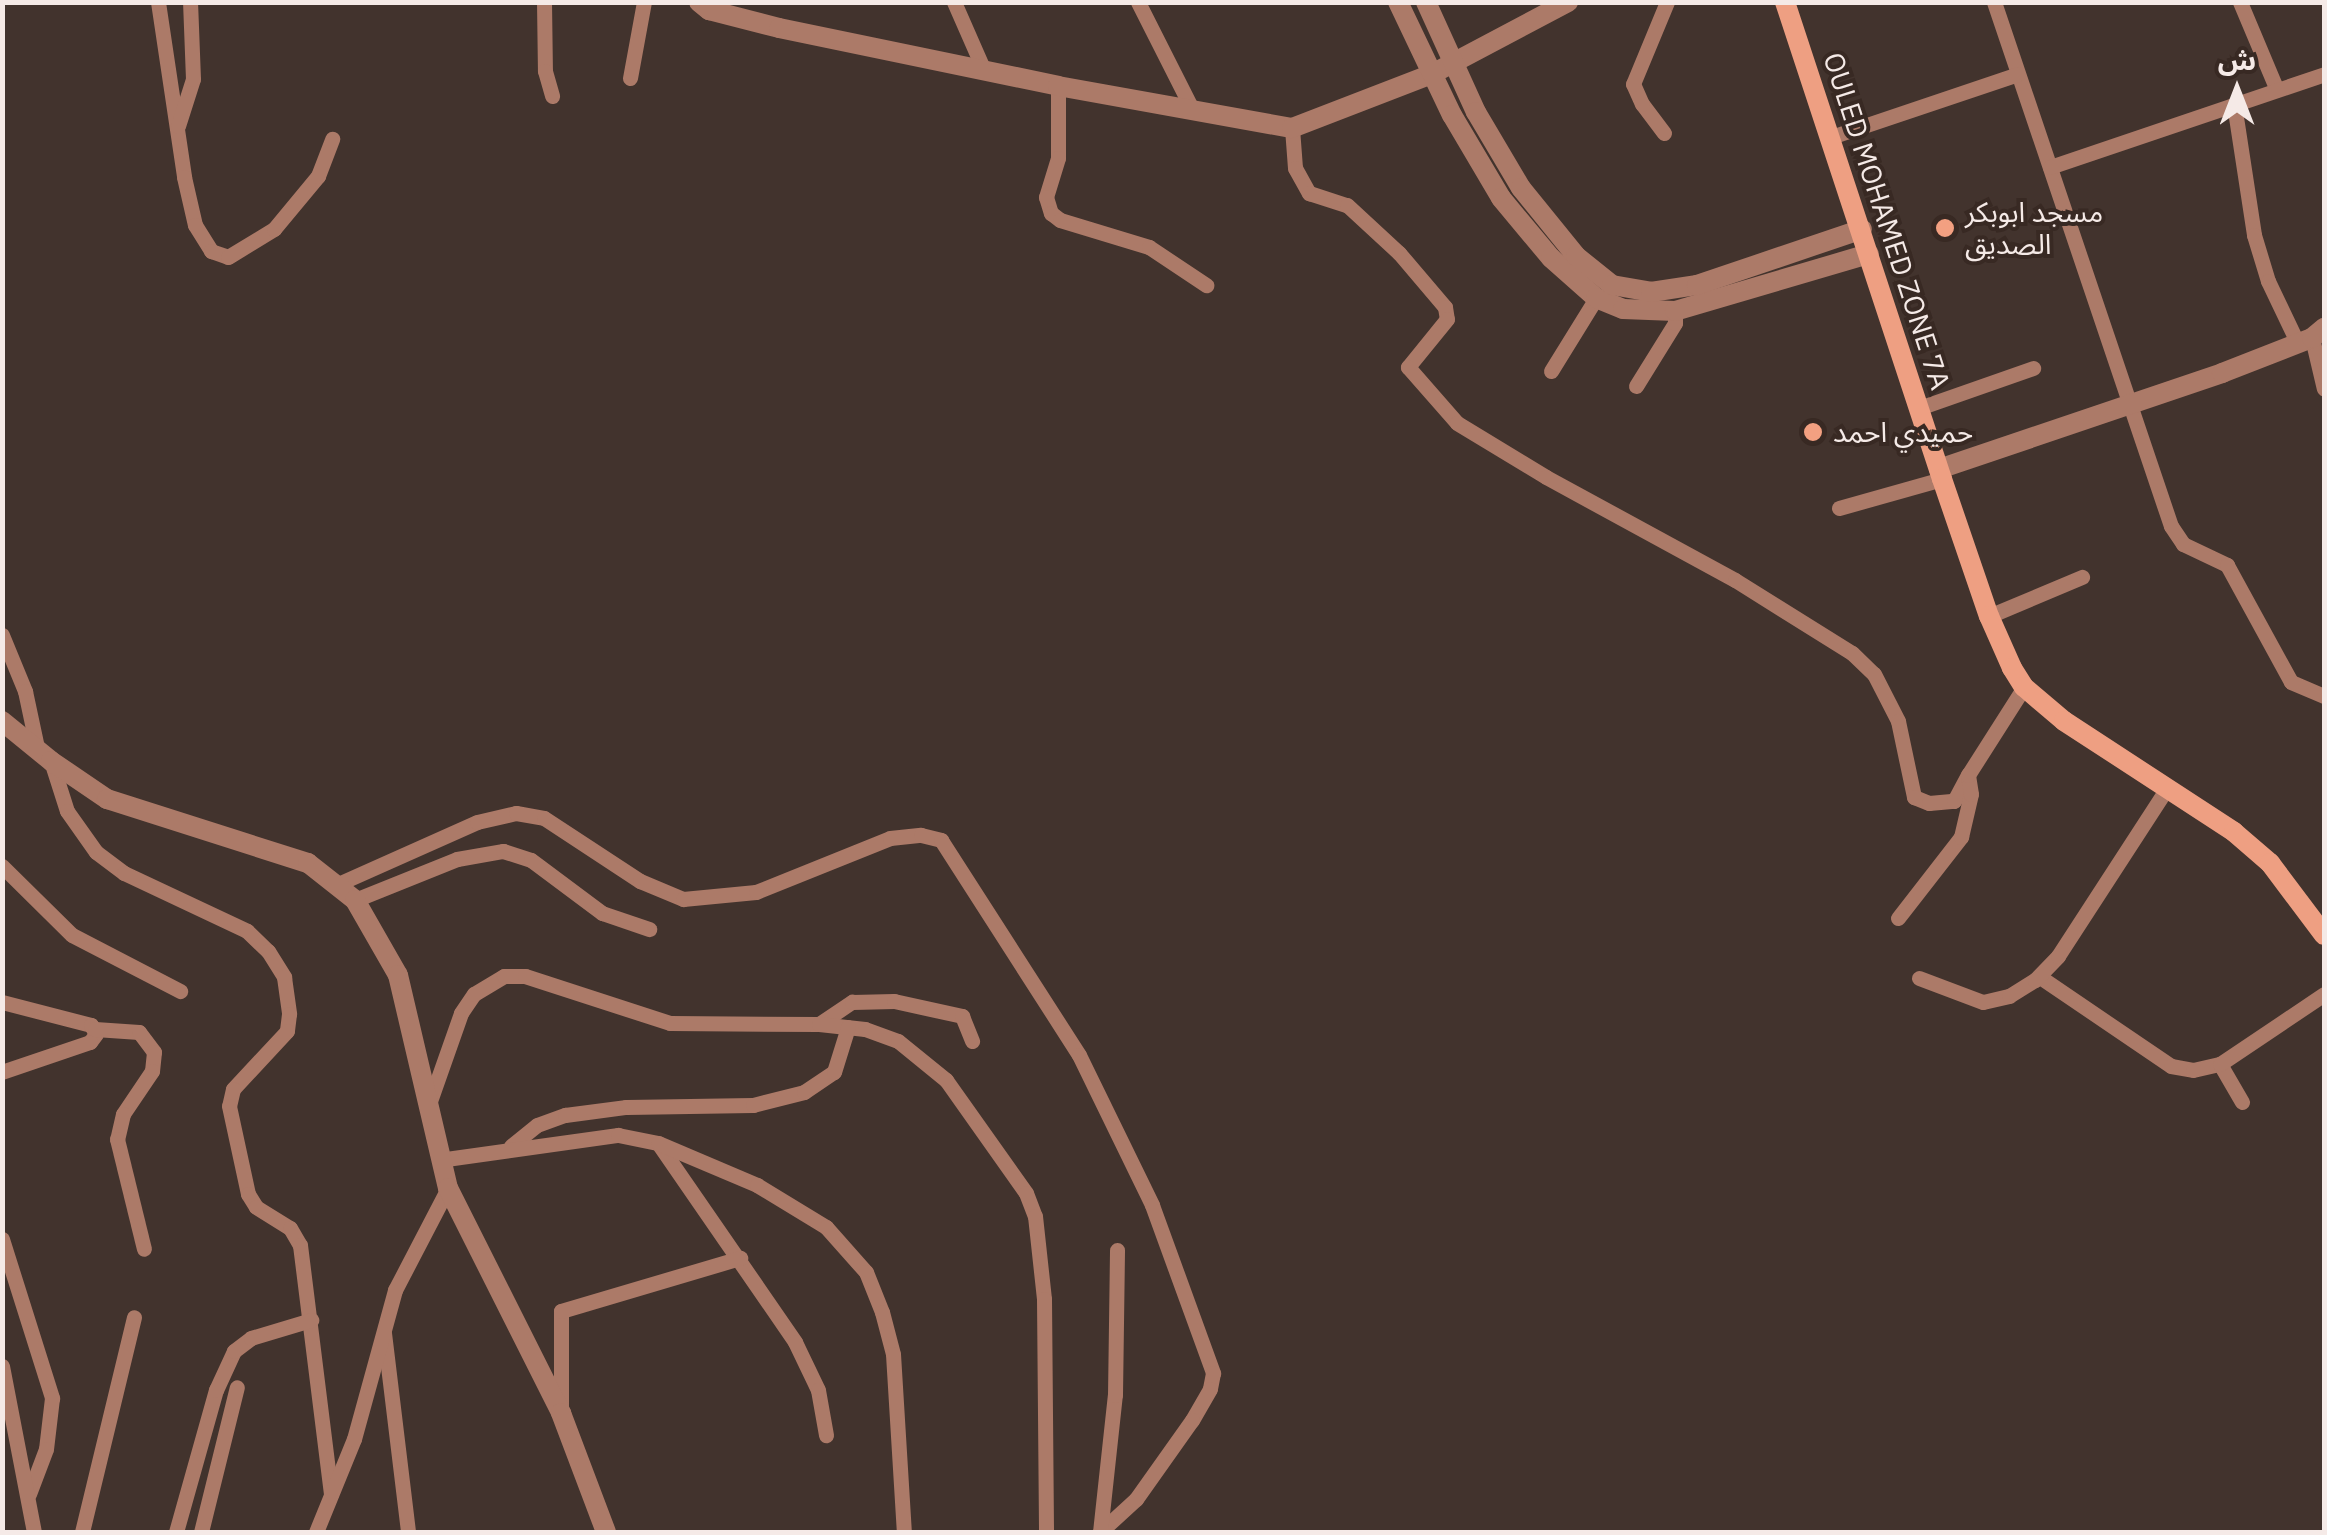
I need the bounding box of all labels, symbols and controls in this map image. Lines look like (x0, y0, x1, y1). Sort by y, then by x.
north arrow (2187, 40, 2287, 140)
text: ش (2218, 41, 2256, 78)
street label: OULED MOHAMED ZONE 7A (1817, 48, 1957, 394)
place label: مسجد ابوبكر الصديق (1965, 195, 2103, 261)
marker: مسجد ابوبكر الصديق (1934, 217, 1956, 239)
place label: حميدي احمد (1833, 415, 1973, 449)
marker: حميدي احمد (1802, 421, 1824, 443)

